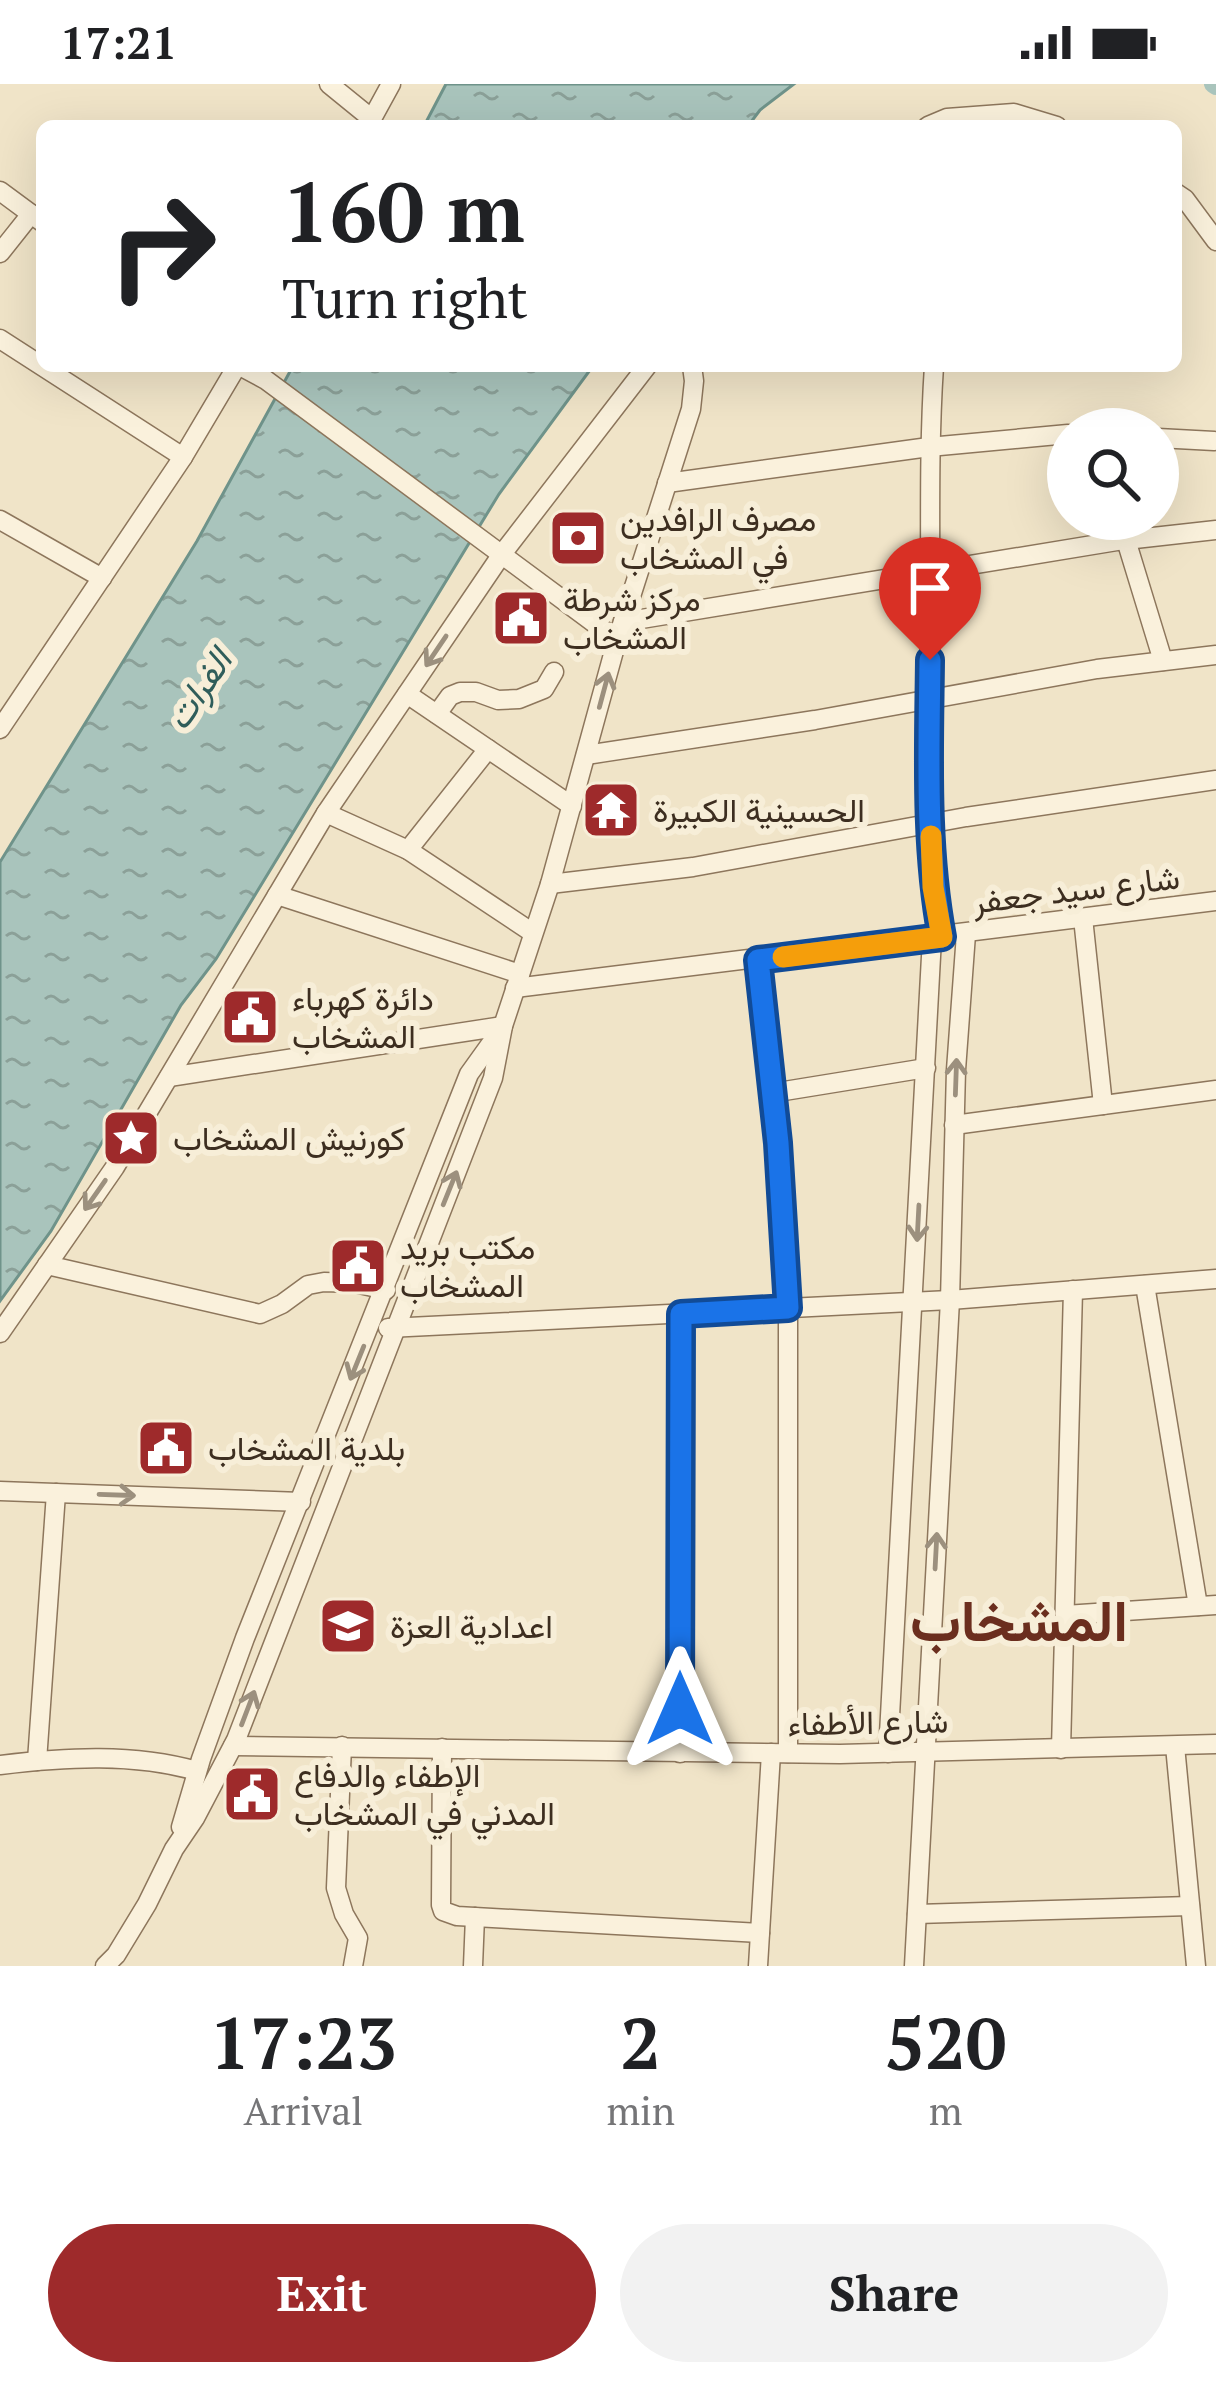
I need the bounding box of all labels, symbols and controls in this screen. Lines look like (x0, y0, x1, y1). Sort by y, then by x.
text: 17:21 (60, 12, 177, 72)
text: 160 m (282, 155, 525, 266)
icon: right (84, 168, 240, 324)
text: Turn right (282, 262, 528, 333)
map controls (1047, 408, 1179, 540)
button: search (1047, 408, 1179, 540)
place label: مصرف الرافدين في المشخاب (620, 497, 816, 584)
bank icon: مصرف الرافدين في المشخاب (547, 507, 609, 569)
pin (879, 537, 981, 660)
icon: arrive (897, 555, 963, 621)
place label: مركز شرطة المشخاب (563, 577, 701, 658)
public building icon: مركز شرطة المشخاب (490, 587, 552, 649)
one-way arrow (424, 633, 449, 667)
water label: الفرات (154, 636, 244, 738)
one-way arrow (594, 672, 616, 710)
temple icon: الحسينية الكبيرة (580, 779, 642, 841)
place label: الحسينية الكبيرة (653, 788, 865, 831)
street label: شارع سيد جعفر (969, 854, 1182, 925)
place label: دائرة كهرباء المشخاب (292, 976, 434, 1057)
public building icon: دائرة كهرباء المشخاب (219, 986, 281, 1048)
one-way arrow (945, 1058, 968, 1097)
place icon: كورنيش المشخاب (100, 1107, 162, 1169)
place label: كورنيش المشخاب (173, 1116, 406, 1159)
one-way arrow (441, 1171, 462, 1208)
one-way arrow (83, 1177, 108, 1211)
one-way arrow (906, 1203, 929, 1242)
place label: مكتب بريد المشخاب (400, 1225, 535, 1306)
public building icon: مكتب بريد المشخاب (327, 1235, 389, 1297)
one-way arrow (344, 1344, 366, 1381)
public building icon: بلدية المشخاب (135, 1417, 197, 1479)
place label: بلدية المشخاب (208, 1426, 405, 1469)
one-way arrow (97, 1484, 136, 1507)
one-way arrow (925, 1532, 948, 1571)
district label: المشخاب (910, 1582, 1128, 1657)
school or university icon: اعدادية العزة (317, 1595, 379, 1657)
place label: اعدادية العزة (390, 1604, 553, 1647)
position arrow (617, 1646, 743, 1772)
one-way arrow (238, 1691, 260, 1728)
street label: شارع الأطفاء (787, 1699, 949, 1746)
place label: الإطفاء والدفاع المدني في المشخاب (294, 1753, 555, 1840)
public building icon: الإطفاء والدفاع المدني في المشخاب (221, 1763, 283, 1825)
text: 17:23 (209, 1994, 397, 2090)
text: 2 (620, 1994, 661, 2090)
text: 520 (884, 1994, 1006, 2090)
text: Arrival (243, 2084, 363, 2136)
text: min (606, 2084, 675, 2136)
text: m (929, 2084, 962, 2136)
button: Exit (48, 2224, 596, 2362)
button: Share (620, 2224, 1168, 2362)

